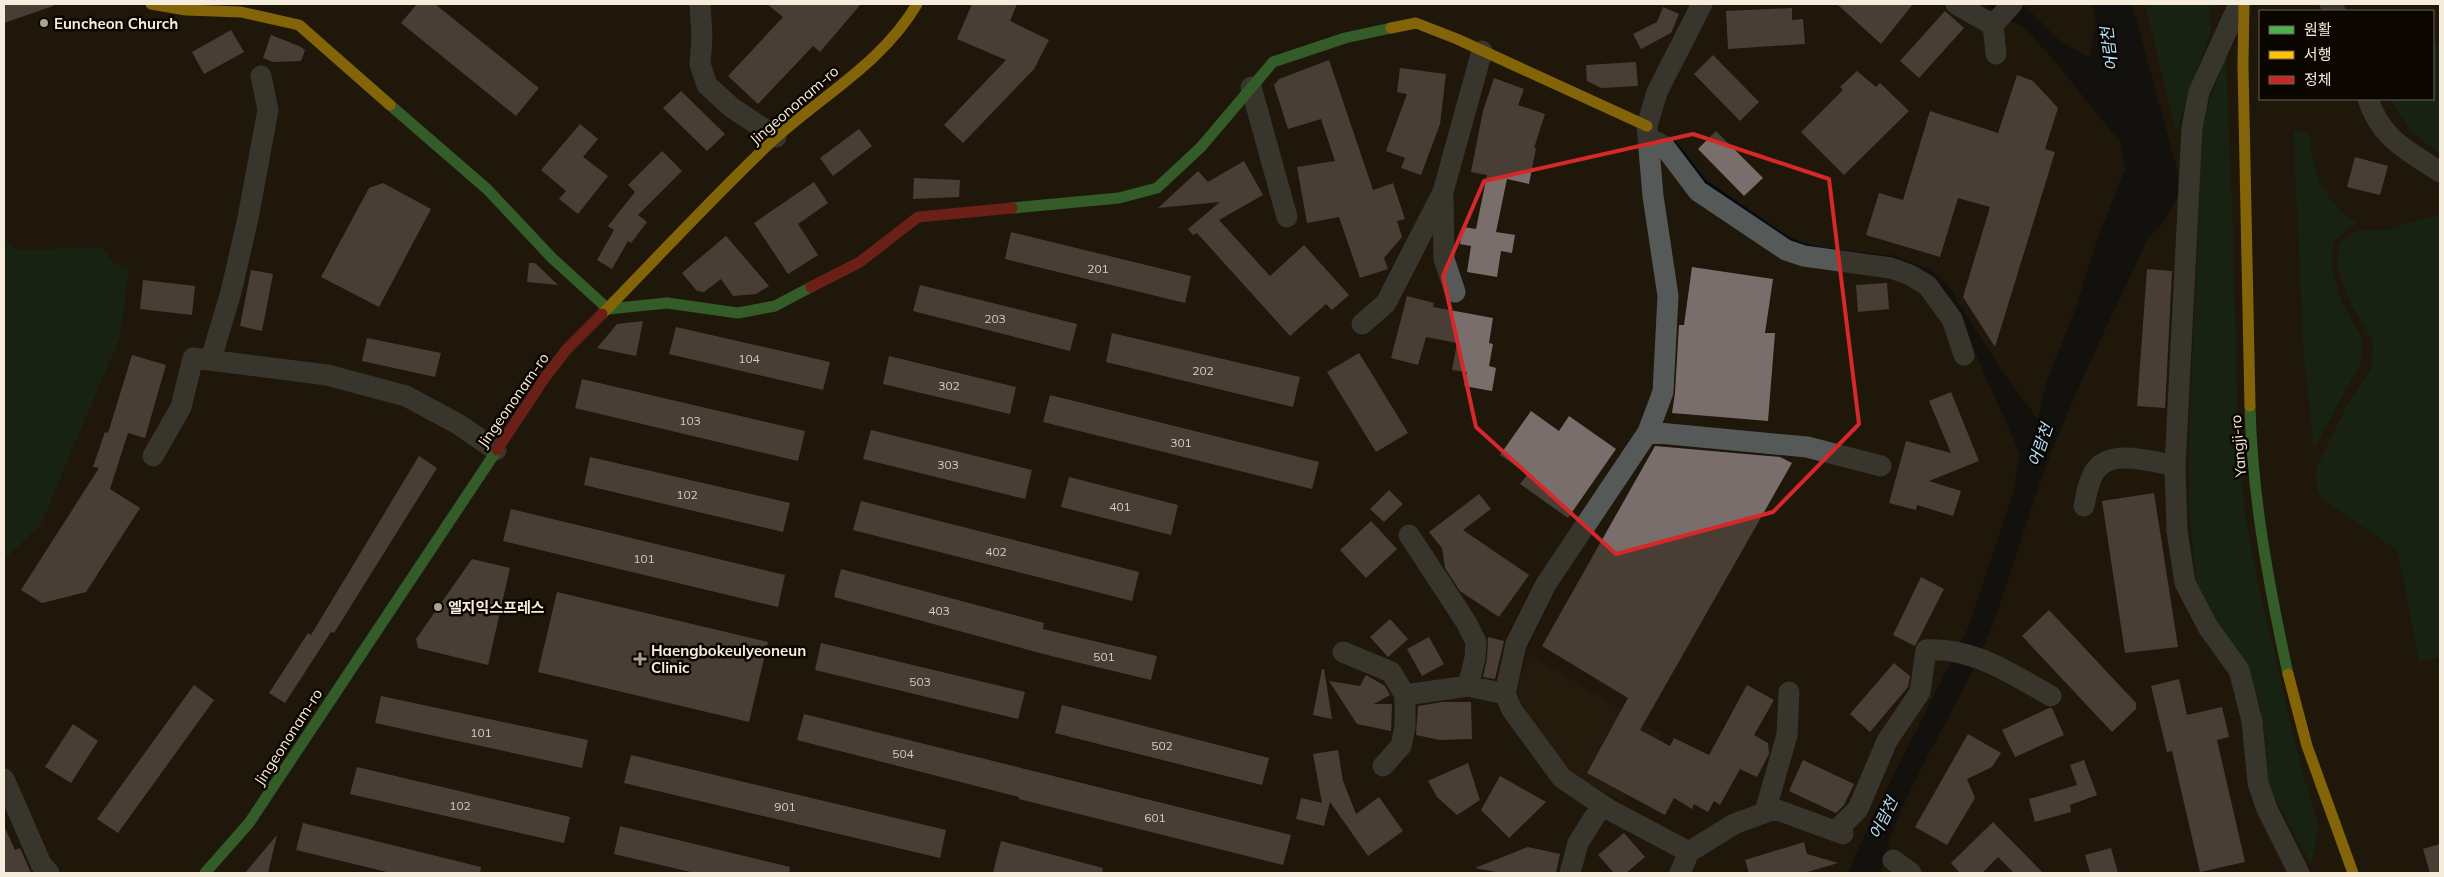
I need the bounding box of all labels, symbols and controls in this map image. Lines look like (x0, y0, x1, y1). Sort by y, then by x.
legend (2259, 10, 2434, 100)
place label: Euncheon Church (54, 14, 178, 33)
marker: Euncheon Church (38, 17, 50, 29)
text: 원활 (2304, 20, 2332, 39)
water label: 어람천 (2096, 24, 2122, 72)
text: 서행 (2304, 45, 2332, 64)
street label: Jingeononam-ro (746, 61, 842, 149)
text: 정체 (2304, 70, 2332, 89)
house number: 201 (1087, 261, 1109, 276)
house number: 203 (984, 311, 1006, 326)
street label: Jingeononam-ro (473, 349, 553, 451)
house number: 104 (738, 351, 760, 366)
house number: 202 (1192, 363, 1214, 378)
house number: 302 (938, 378, 960, 393)
house number: 103 (679, 413, 701, 428)
street label: Yangji-ro (2226, 414, 2250, 479)
water label: 어람천 (2023, 419, 2057, 469)
house number: 301 (1170, 435, 1192, 450)
house number: 303 (937, 457, 959, 472)
house number: 102 (676, 487, 698, 502)
house number: 401 (1109, 499, 1131, 514)
house number: 402 (985, 544, 1007, 559)
house number: 101 (633, 551, 655, 566)
place label: 엘지익스프레스 (448, 598, 545, 617)
marker: 엘지익스프레스 (432, 601, 444, 613)
house number: 403 (928, 603, 950, 618)
place label: Haengbokeulyeoneun Clinic (651, 641, 806, 677)
house number: 501 (1093, 649, 1115, 664)
marker: Haengbokeulyeoneun Clinic (633, 652, 647, 666)
house number: 503 (909, 674, 931, 689)
street label: Jingeononam-ro (250, 685, 326, 789)
house number: 101 (470, 725, 492, 740)
house number: 502 (1151, 738, 1173, 753)
house number: 504 (892, 746, 914, 761)
water label: 어람천 (1864, 792, 1903, 842)
house number: 102 (449, 798, 471, 813)
house number: 901 (774, 799, 796, 814)
house number: 601 (1144, 810, 1166, 825)

